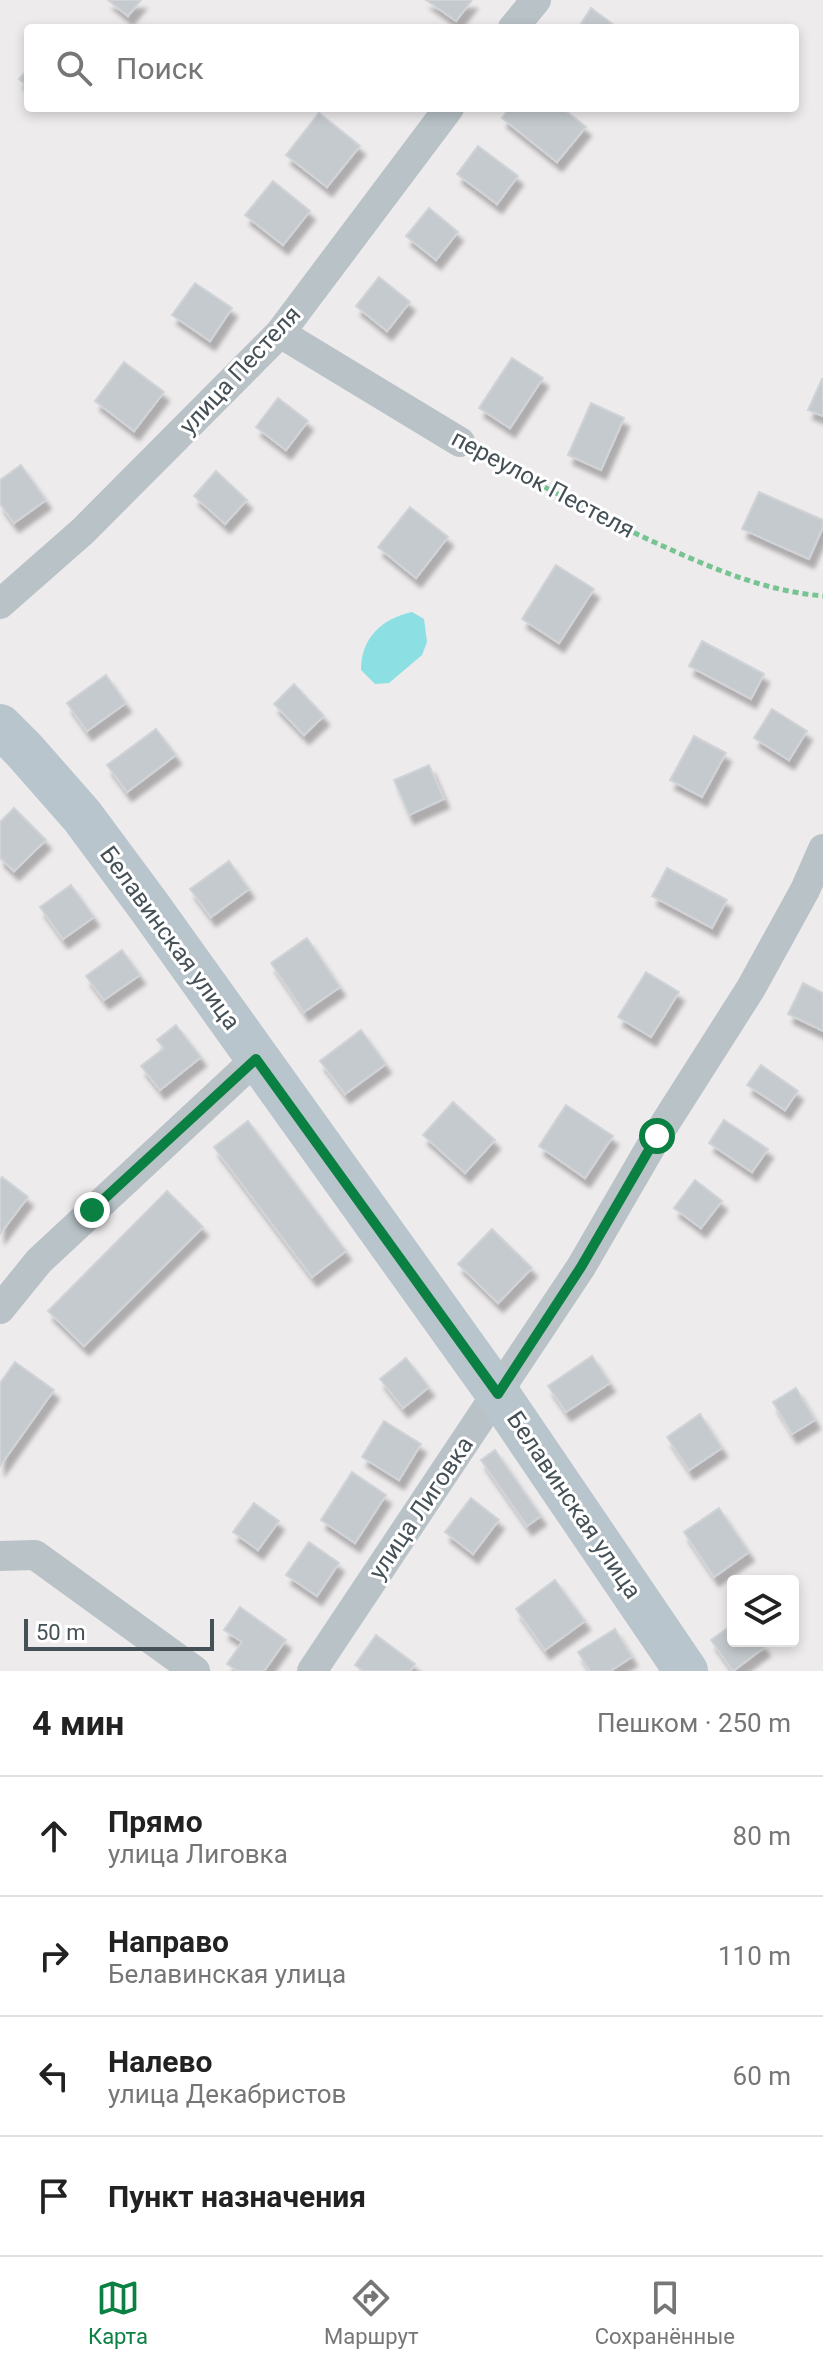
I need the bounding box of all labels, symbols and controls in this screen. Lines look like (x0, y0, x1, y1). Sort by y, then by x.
search box (24, 24, 799, 112)
icon: search (52, 46, 96, 90)
text: Поиск (116, 51, 204, 86)
street label: улица Пестеля (174, 300, 306, 440)
street label: переулок Пестеля (447, 424, 639, 544)
street label: Белавинская улица (94, 841, 246, 1035)
route start (639, 1118, 675, 1154)
route end (74, 1192, 110, 1228)
street label: Белавинская улица (501, 1406, 647, 1604)
street label: улица Лиговка (363, 1431, 479, 1585)
map controls (727, 1575, 799, 1647)
button: layers (727, 1575, 799, 1647)
scale bar (24, 1615, 214, 1651)
text: 50 m (36, 1620, 85, 1645)
text: 4 мин (32, 1703, 124, 1743)
text: Пешком · 250 m (597, 1708, 791, 1738)
text: Прямо (108, 1804, 203, 1839)
icon: ahead (32, 1814, 76, 1858)
text: 80 m (733, 1821, 791, 1851)
text: улица Лиговка (108, 1839, 288, 1869)
text: Направо (108, 1924, 229, 1959)
icon: right (32, 1934, 76, 1978)
text: 110 m (718, 1941, 791, 1971)
text: Белавинская улица (108, 1959, 346, 1989)
text: Налево (108, 2044, 212, 2079)
icon: left (32, 2054, 76, 2098)
text: 60 m (733, 2061, 791, 2091)
text: улица Декабристов (108, 2079, 346, 2109)
icon: arrive (32, 2174, 76, 2218)
text: Пункт назначения (108, 2179, 366, 2214)
tab: Карта (88, 2276, 148, 2349)
tab: Маршрут (324, 2276, 419, 2349)
tab: Сохранённые (595, 2276, 735, 2349)

